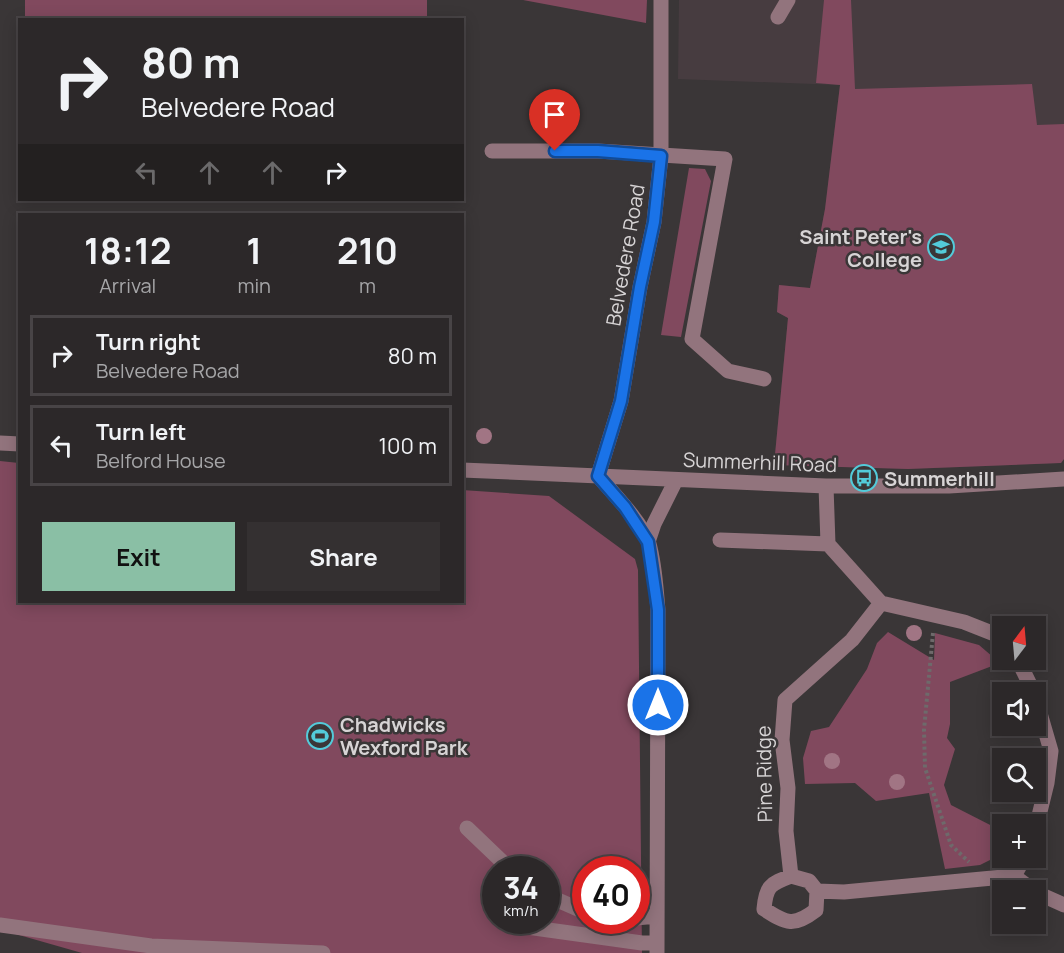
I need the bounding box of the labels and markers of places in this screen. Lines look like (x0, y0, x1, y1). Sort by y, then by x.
pin (529, 89, 580, 151)
place label: Saint Peter's College (799, 223, 922, 273)
school or university icon: Saint Peter's College (926, 232, 956, 262)
bus stop icon: Summerhill (849, 463, 879, 493)
place label: Summerhill (884, 465, 995, 492)
place label: Chadwicks Wexford Park (340, 711, 469, 761)
sports icon: Chadwicks Wexford Park (305, 721, 335, 751)

